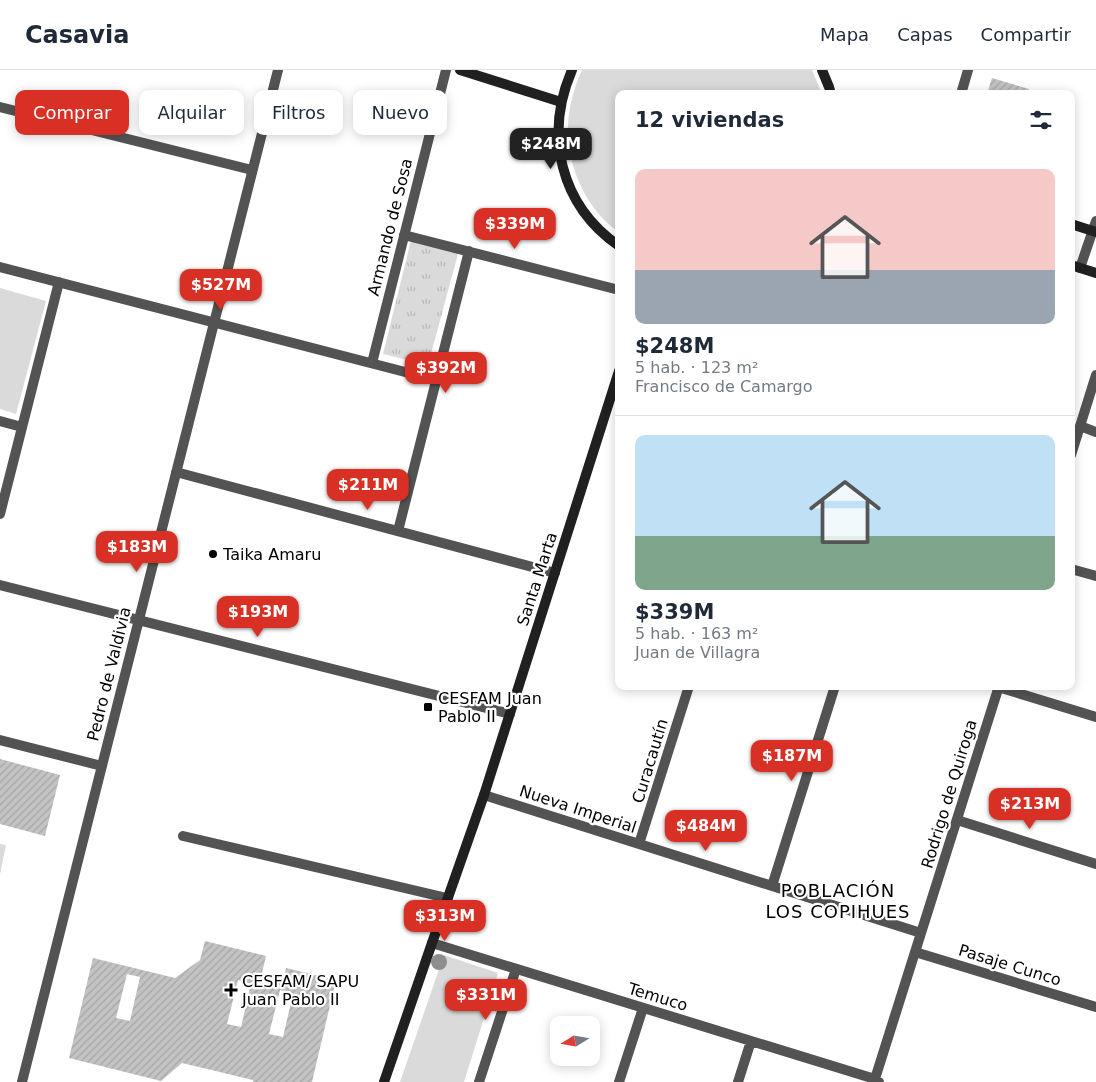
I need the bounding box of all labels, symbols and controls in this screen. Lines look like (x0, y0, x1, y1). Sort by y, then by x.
text: Casavia (25, 21, 129, 49)
text: Mapa (820, 24, 869, 45)
text: Capas (897, 24, 953, 45)
text: Compartir (981, 24, 1071, 45)
chip: Comprar (15, 90, 129, 135)
chip: Alquilar (139, 90, 244, 135)
chip: Filtros (254, 90, 343, 135)
chip: Nuevo (353, 90, 447, 135)
icon: filters (1027, 106, 1055, 134)
text: 12 viviendas (635, 108, 784, 132)
pin: $248M (516, 128, 586, 170)
text: $248M (521, 134, 581, 153)
street label: Armando de Sosa (364, 156, 416, 298)
icon: home (800, 202, 890, 292)
pin: $339M (480, 208, 550, 250)
text: $339M (485, 214, 545, 233)
pin: $527M (186, 268, 256, 311)
text: $527M (191, 275, 251, 294)
text: $248M (635, 334, 714, 358)
pin: $392M (411, 352, 481, 394)
text: $392M (416, 358, 476, 377)
text: 5 hab. · 123 m² (635, 358, 758, 377)
text: Francisco de Camargo (635, 377, 813, 396)
icon: home (800, 467, 890, 557)
pin: $211M (333, 468, 403, 511)
text: $211M (338, 475, 398, 494)
pin: $183M (102, 530, 172, 573)
street label: Santa Marta (513, 530, 561, 628)
text: $183M (107, 537, 167, 556)
place label: Taika Amaru (222, 545, 321, 564)
marker: Taika Amaru (207, 548, 219, 560)
pin: $193M (223, 596, 293, 638)
text: $339M (635, 600, 714, 624)
text: $193M (228, 602, 288, 621)
street label: Pedro de Valdivia (83, 605, 135, 743)
text: 5 hab. · 163 m² (635, 624, 758, 643)
text: Juan de Villagra (635, 643, 760, 662)
place label: CESFAM Juan Pablo II (438, 689, 542, 726)
marker: CESFAM Juan Pablo II (422, 701, 434, 713)
street label: Curacautín (628, 716, 672, 806)
street label: Rodrigo de Quiroga (917, 717, 981, 871)
pin: $187M (757, 740, 827, 782)
text: $187M (762, 746, 822, 765)
street label: Nueva Imperial (517, 781, 639, 837)
pin: $213M (995, 788, 1065, 830)
text: $213M (1000, 794, 1060, 813)
pin: $484M (671, 810, 741, 852)
text: $484M (676, 816, 736, 835)
district label: POBLACIÓN LOS COPIHUES (765, 880, 911, 922)
pin: $313M (410, 900, 480, 942)
text: $313M (415, 906, 475, 925)
street label: Pasaje Cunco (956, 940, 1064, 990)
place label: CESFAM/ SAPU Juan Pablo II (241, 972, 359, 1009)
pin: $331M (451, 978, 521, 1021)
street label: Temuco (625, 979, 690, 1015)
marker: CESFAM/ SAPU Juan Pablo II (224, 983, 238, 997)
text: $331M (456, 985, 516, 1004)
north arrow (550, 1016, 600, 1066)
map controls (550, 1016, 600, 1066)

